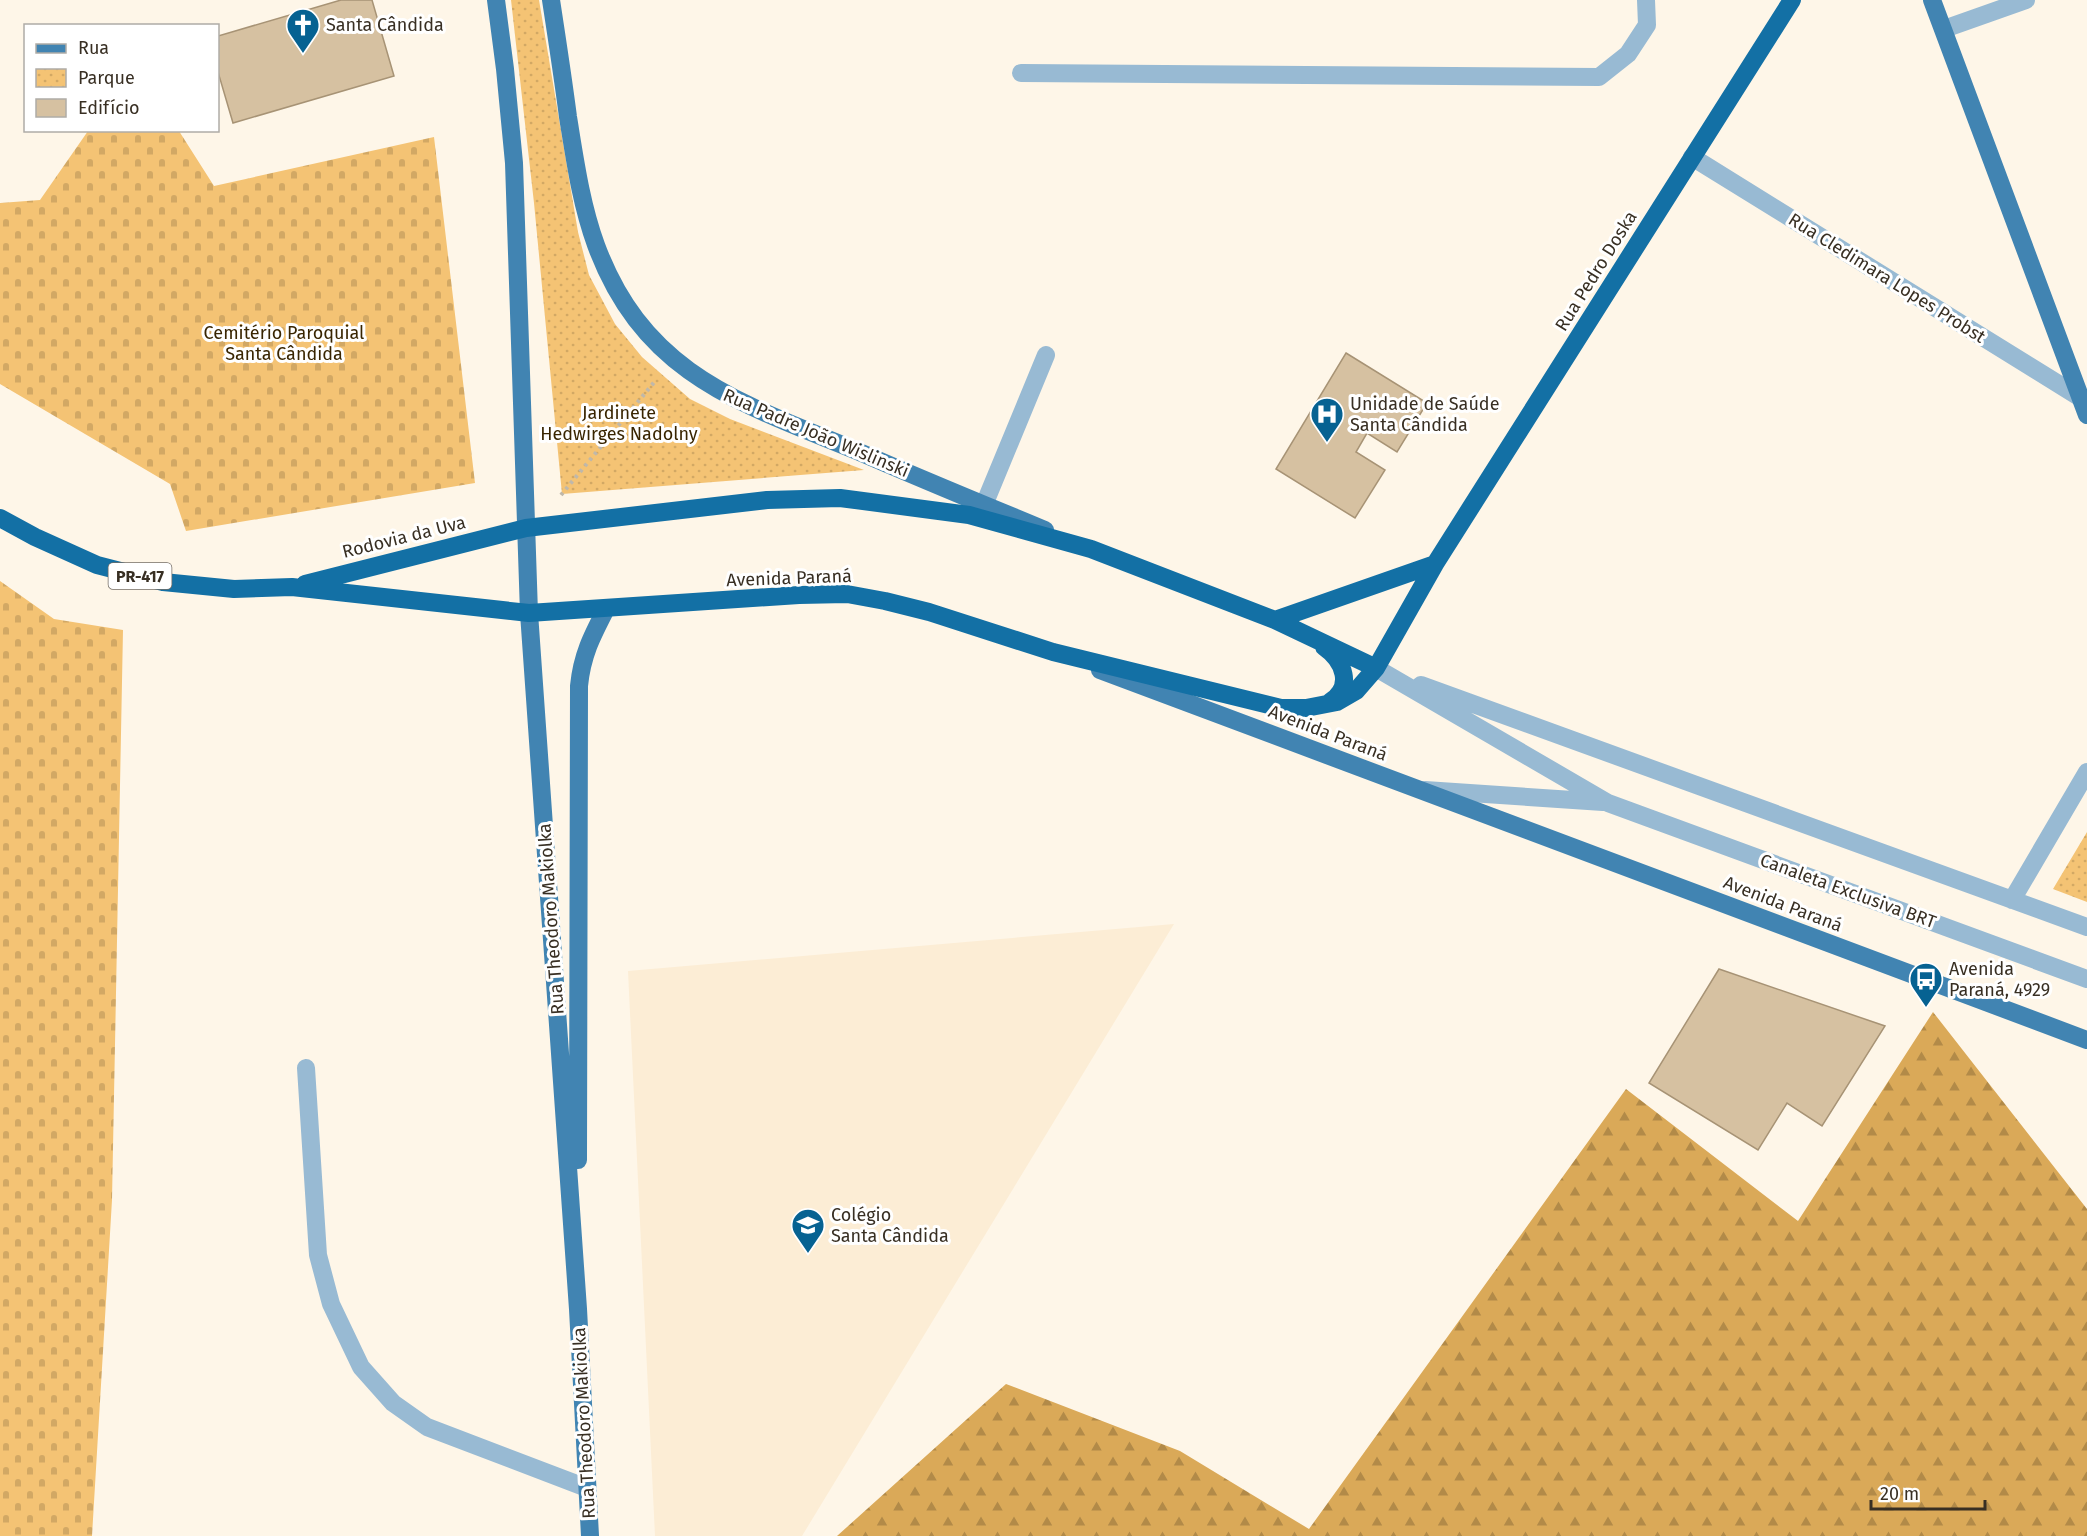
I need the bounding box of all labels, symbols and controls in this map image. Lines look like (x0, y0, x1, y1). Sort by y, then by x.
church icon: Santa Cândida (285, 7, 321, 54)
place label: Santa Cândida (326, 14, 444, 36)
legend (24, 24, 219, 132)
text: Rua (78, 37, 109, 59)
text: Parque (78, 67, 135, 89)
text: Edifício (78, 97, 140, 119)
street label: Rua Pedro Doska (1550, 207, 1642, 335)
street label: Rua Cledimara Lopes Probst (1784, 208, 1990, 348)
park label: Cemitério Paroquial Santa Cândida (204, 322, 364, 365)
street label: Rua Padre João Wislinski (720, 384, 912, 482)
place label: Unidade de Saúde Santa Cândida (1350, 393, 1499, 436)
hospital icon: Unidade de Saúde Santa Cândida (1309, 396, 1345, 443)
park label: Jardinete Hedwirges Nadolny (540, 402, 698, 445)
street label: Rodovia da Uva (340, 511, 468, 563)
road number: PR-417 (108, 563, 172, 589)
street label: Avenida Paraná (726, 565, 852, 591)
street label: Avenida Paraná (1265, 700, 1391, 766)
street label: Rua Theodoro Makiolka (533, 823, 569, 1015)
street label: Canaleta Exclusiva BRT (1757, 849, 1940, 933)
street label: Avenida Paraná (1720, 871, 1846, 937)
place label: Avenida Paraná, 4929 (1949, 958, 2050, 1001)
bus stop icon: Avenida Paraná, 4929 (1908, 961, 1944, 1008)
place label: Colégio Santa Cândida (831, 1204, 949, 1247)
school or university icon: Colégio Santa Cândida (790, 1207, 826, 1254)
street label: Rua Theodoro Makiolka (568, 1327, 600, 1519)
scale bar (1871, 1473, 1985, 1511)
text: 20 m (1880, 1483, 1919, 1505)

